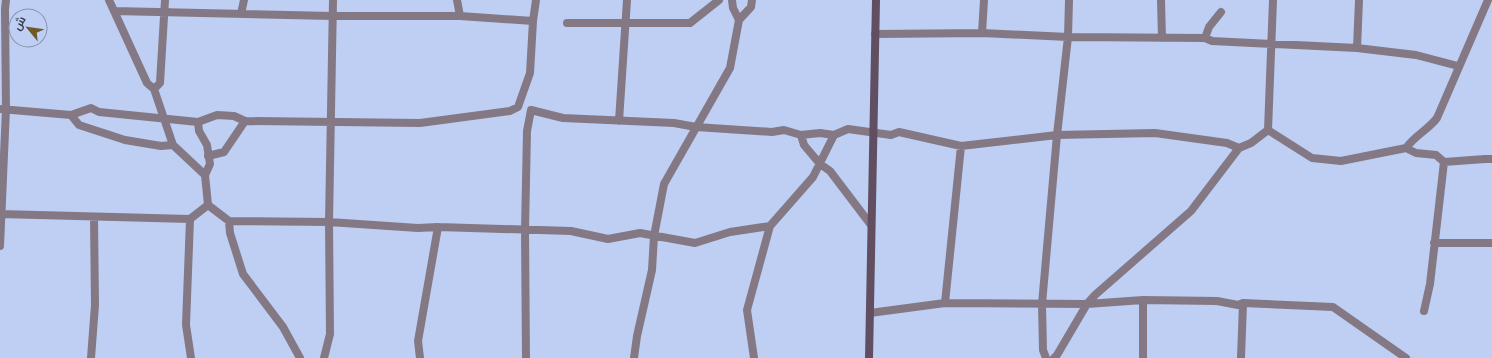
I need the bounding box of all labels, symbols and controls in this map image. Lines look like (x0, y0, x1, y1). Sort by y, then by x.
north arrow (8, 8, 48, 48)
text: ش (10, 14, 29, 33)

